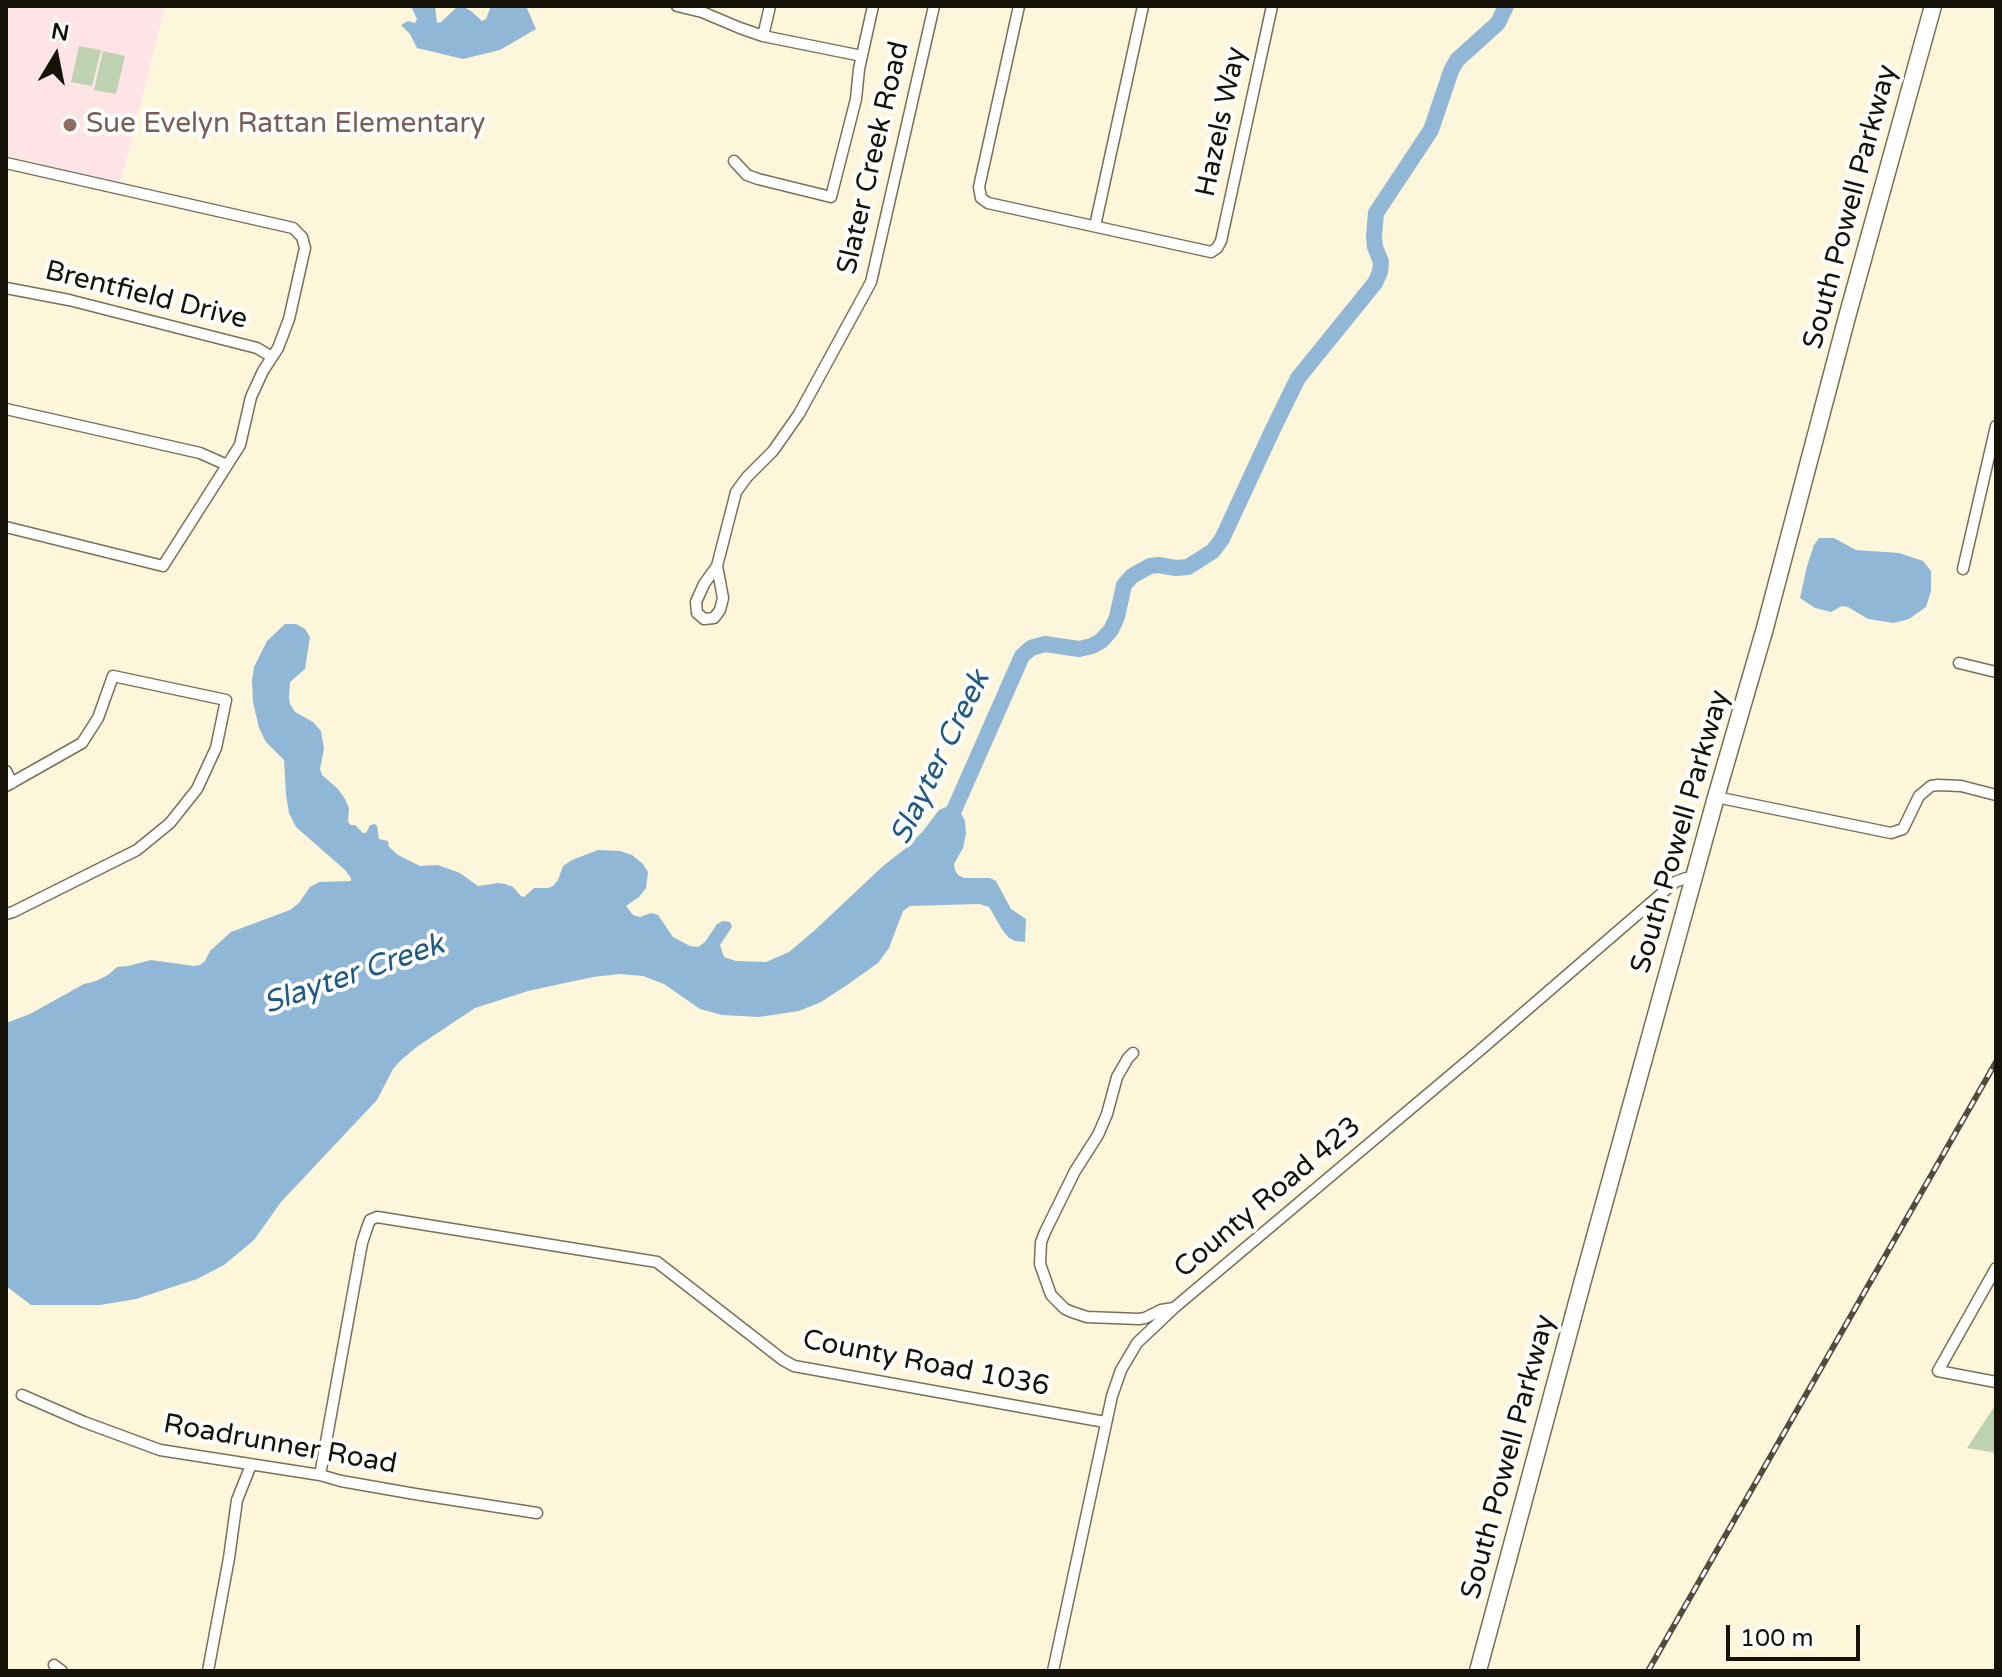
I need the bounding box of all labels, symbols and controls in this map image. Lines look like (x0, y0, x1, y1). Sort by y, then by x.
north arrow (16, 16, 96, 96)
text: N (49, 18, 71, 47)
street label: Slater Creek Road (831, 38, 917, 278)
street label: Hazels Way (1190, 44, 1254, 200)
street label: South Powell Parkway (1797, 61, 1905, 353)
place label: Sue Evelyn Rattan Elementary (86, 108, 485, 142)
marker: Sue Evelyn Rattan Elementary (61, 116, 79, 134)
street label: Brentfield Drive (41, 255, 251, 337)
water label: Slayter Creek (883, 665, 999, 851)
street label: South Powell Parkway (1624, 687, 1738, 977)
water label: Slayter Creek (259, 927, 449, 1023)
street label: County Road 423 (1168, 1110, 1368, 1286)
street label: South Powell Parkway (1455, 1311, 1563, 1603)
street label: County Road 1036 (800, 1324, 1052, 1404)
street label: Roadrunner Road (161, 1408, 399, 1482)
scale bar (1730, 1609, 1864, 1659)
text: 100 m (1740, 1624, 1814, 1653)

